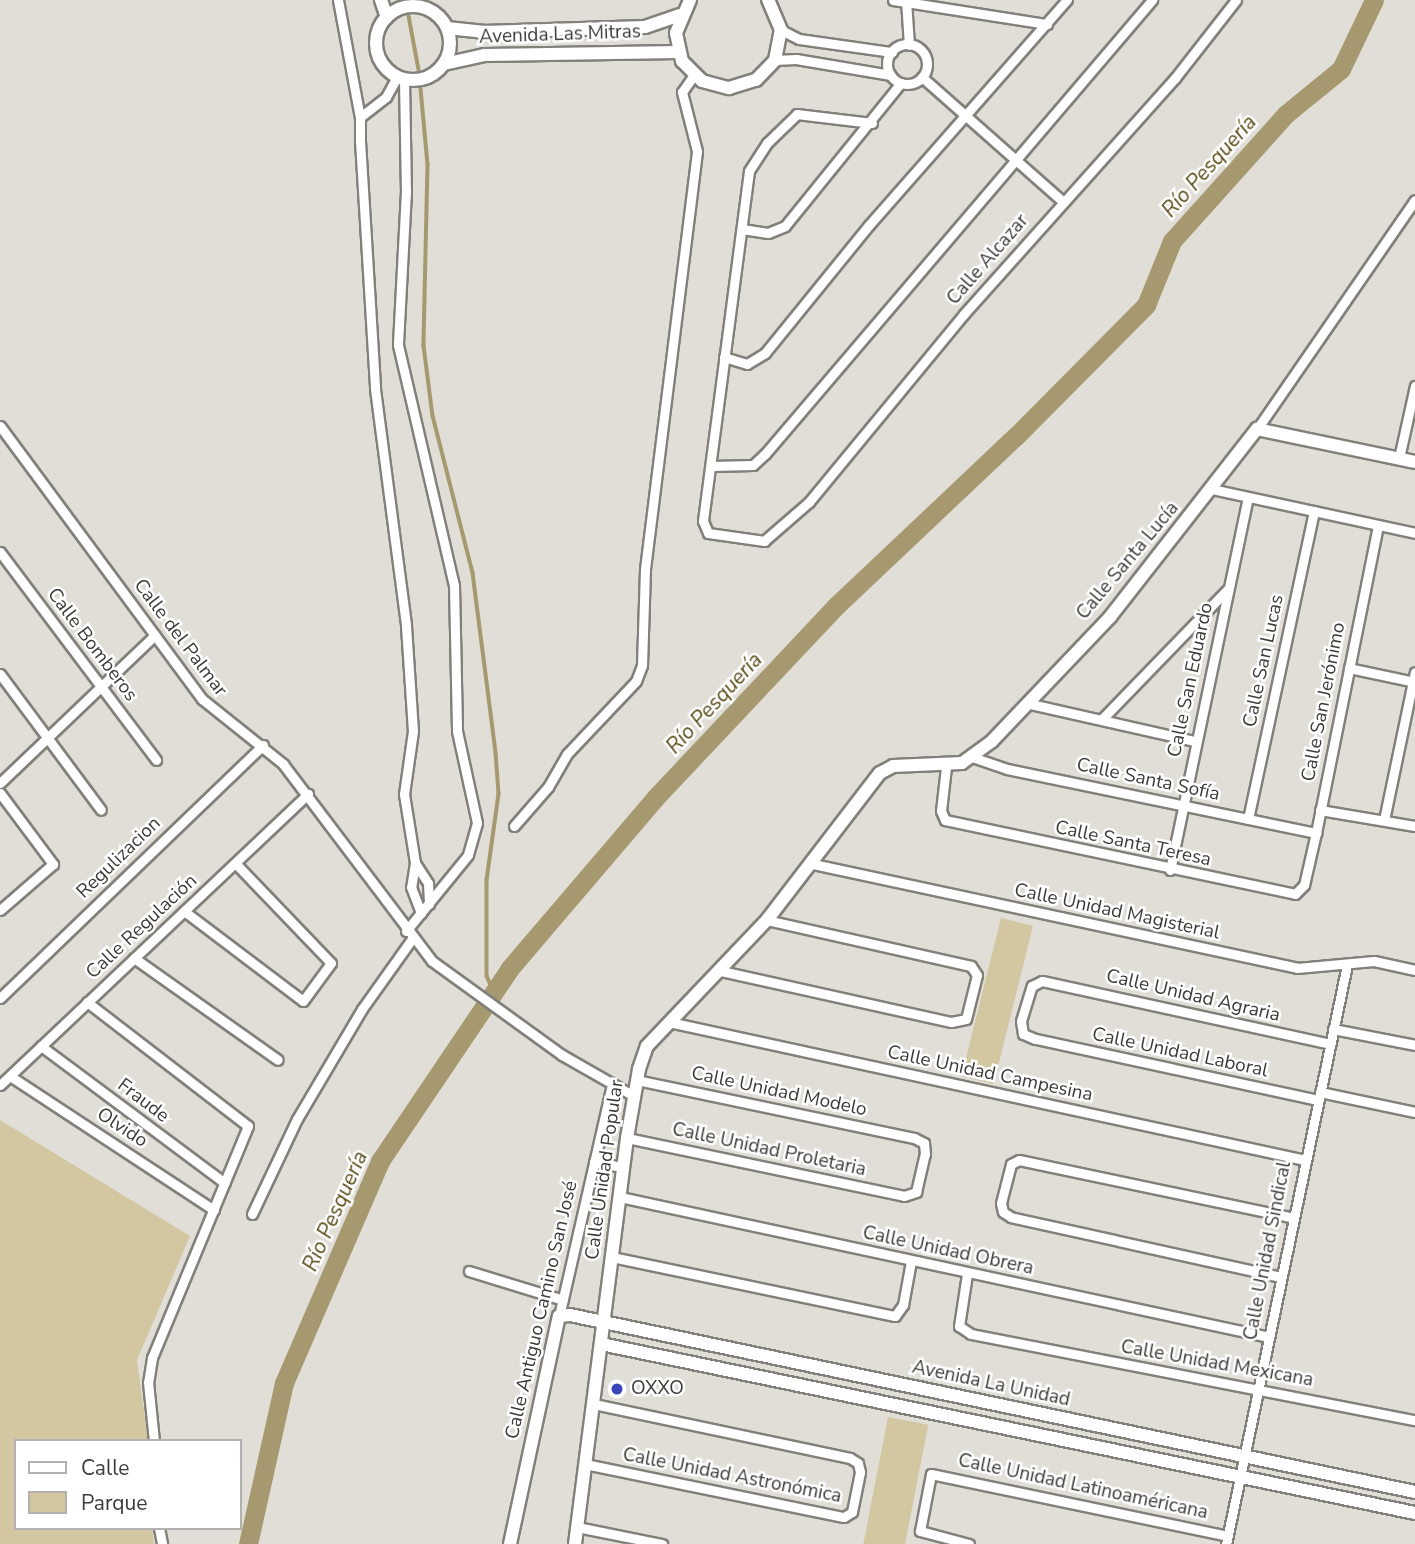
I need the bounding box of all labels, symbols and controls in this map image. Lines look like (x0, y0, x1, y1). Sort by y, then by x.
street label: Avenida Las Mitras (479, 21, 641, 49)
water label: Río Pesquería (1157, 110, 1261, 222)
street label: Calle Alcazar (943, 210, 1033, 310)
street label: Calle Santa Lucía (1072, 497, 1184, 625)
street label: Calle del Palmar (129, 575, 231, 701)
street label: Calle Bomberos (42, 584, 142, 706)
street label: Calle San Lucas (1239, 593, 1289, 729)
street label: Calle San Eduardo (1164, 601, 1218, 759)
street label: Calle San Jerónimo (1297, 620, 1351, 784)
water label: Río Pesquería (661, 647, 767, 759)
street label: Calle Santa Sofía (1074, 754, 1222, 806)
street label: Regulizacion (72, 812, 166, 904)
street label: Calle Santa Teresa (1053, 816, 1213, 872)
street label: Calle Regulación (82, 870, 202, 984)
street label: Calle Unidad Magisterial (1012, 879, 1222, 945)
street label: Calle Unidad Agraria (1104, 965, 1282, 1027)
street label: Calle Unidad Laboral (1090, 1023, 1270, 1083)
street label: Calle Unidad Campesina (885, 1041, 1095, 1107)
street label: Calle Unidad Modelo (689, 1062, 869, 1122)
street label: Fraude (113, 1074, 173, 1128)
street label: Calle Unidad Popular (581, 1079, 629, 1261)
street label: Olvido (92, 1103, 152, 1153)
street label: Calle Unidad Proletaria (670, 1118, 868, 1182)
water label: Río Pesquería (297, 1147, 373, 1275)
street label: Calle Unidad Sindical (1239, 1160, 1297, 1342)
street label: Calle Antiguo Camino San José (501, 1179, 583, 1441)
street label: Calle Unidad Obrera (861, 1222, 1035, 1280)
street label: Calle Unidad Mexicana (1119, 1336, 1315, 1392)
street label: Avenida La Unidad (910, 1356, 1072, 1412)
place label: OXXO (631, 1378, 684, 1400)
marker: OXXO (609, 1381, 625, 1397)
legend (14, 1439, 242, 1530)
street label: Calle Unidad Astronómica (621, 1444, 843, 1508)
street label: Calle Unidad Latinoaméricana (956, 1449, 1210, 1525)
text: Calle (81, 1454, 129, 1482)
text: Parque (81, 1489, 148, 1517)

